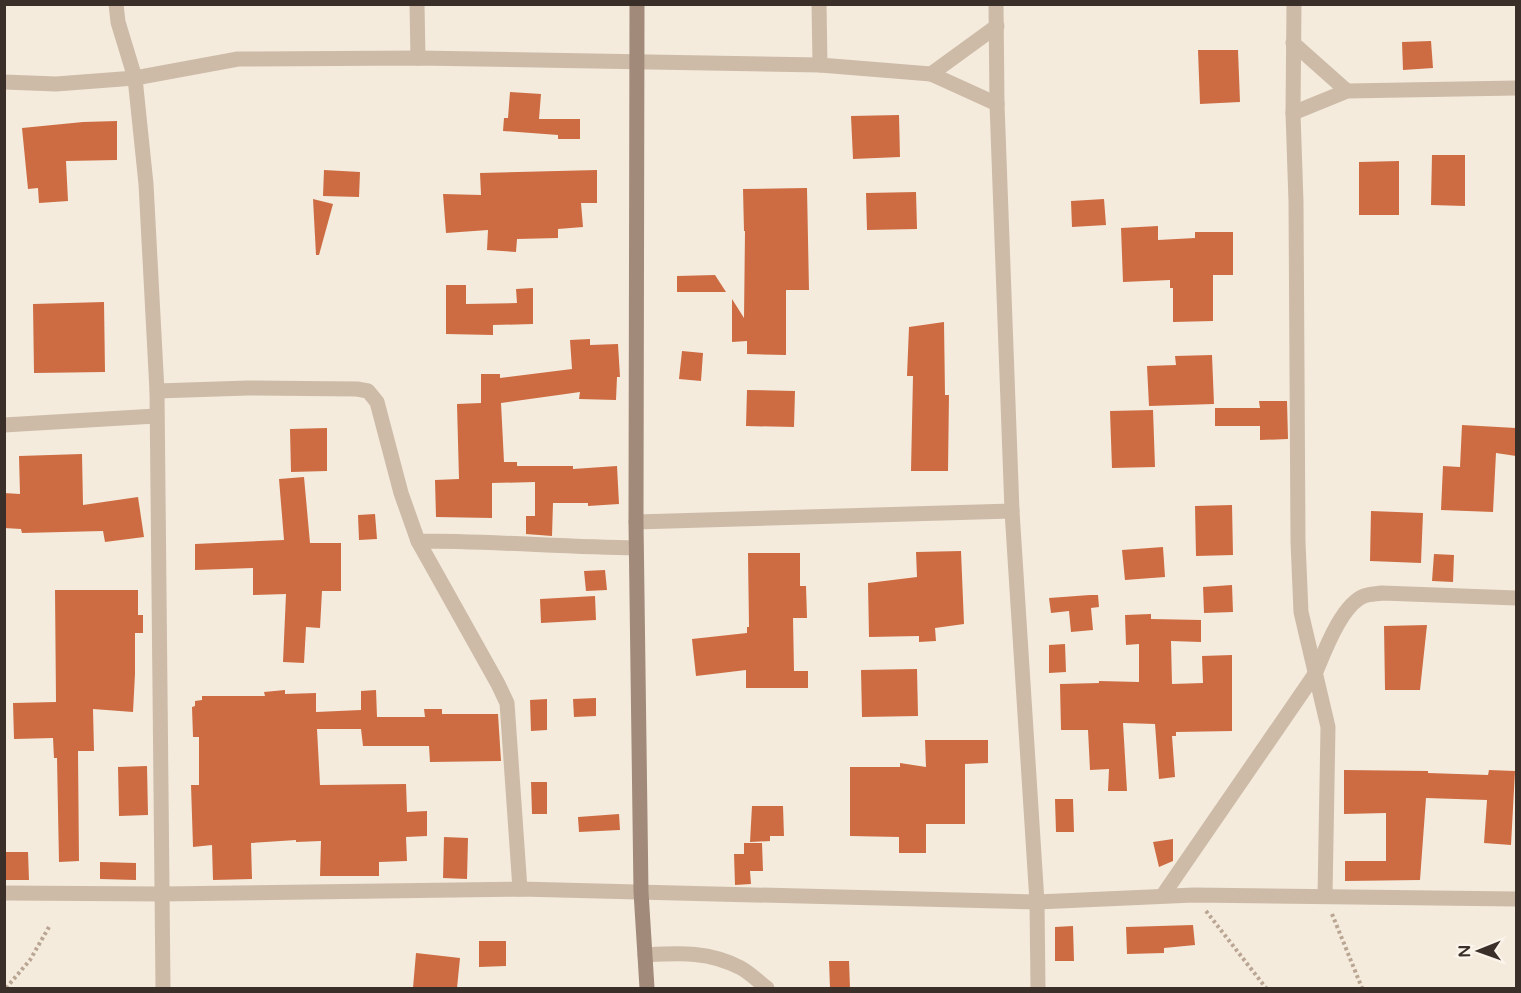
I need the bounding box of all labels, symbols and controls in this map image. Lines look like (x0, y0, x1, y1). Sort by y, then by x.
north arrow (1449, 921, 1509, 981)
text: N (1455, 945, 1475, 958)

